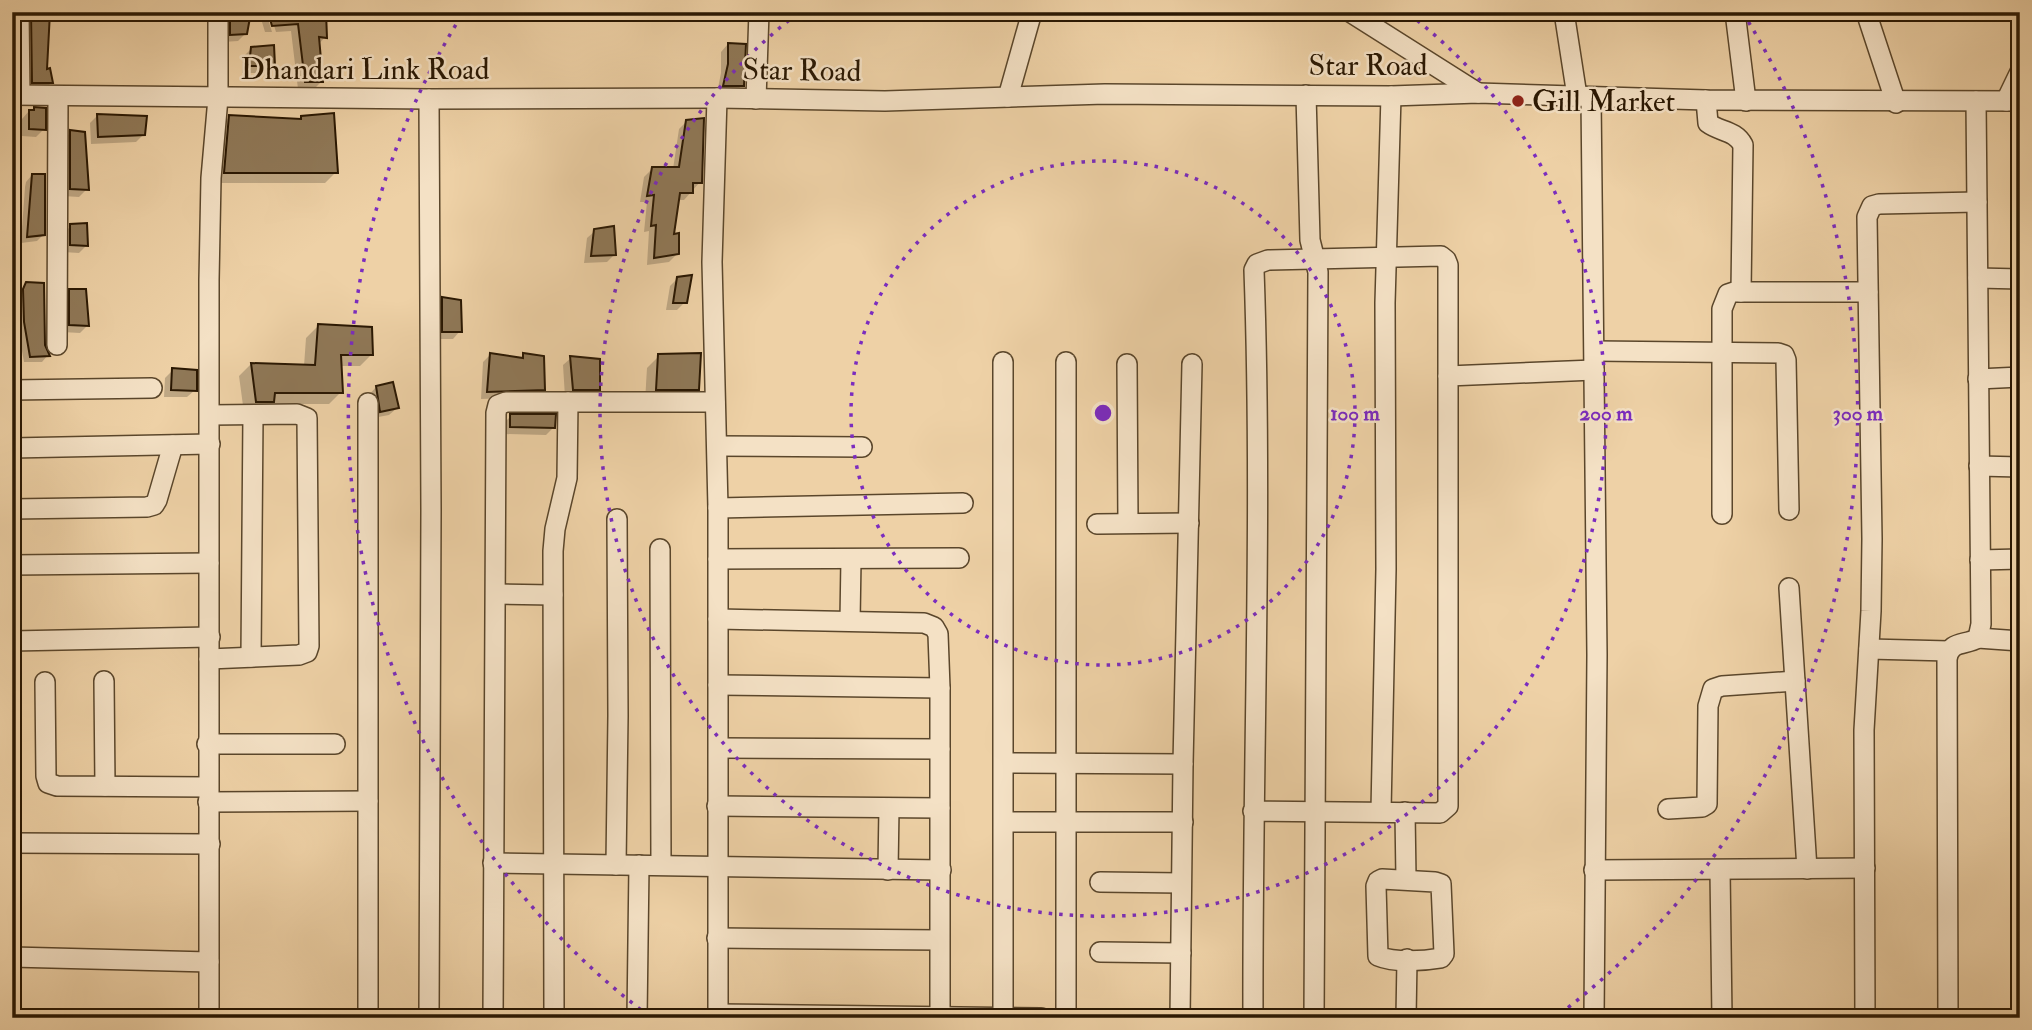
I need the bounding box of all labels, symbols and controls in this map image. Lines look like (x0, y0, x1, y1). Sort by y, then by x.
street label: Star Road (1309, 47, 1428, 84)
street label: Dhandari Link Road (241, 51, 490, 88)
street label: Star Road (742, 51, 862, 90)
place label: Gill Market (1532, 83, 1676, 120)
marker: Gill Market (1510, 93, 1526, 109)
text: 100 m (1330, 400, 1381, 427)
text: 200 m (1580, 400, 1633, 427)
text: 300 m (1833, 400, 1884, 427)
centre of rings (1091, 401, 1115, 425)

